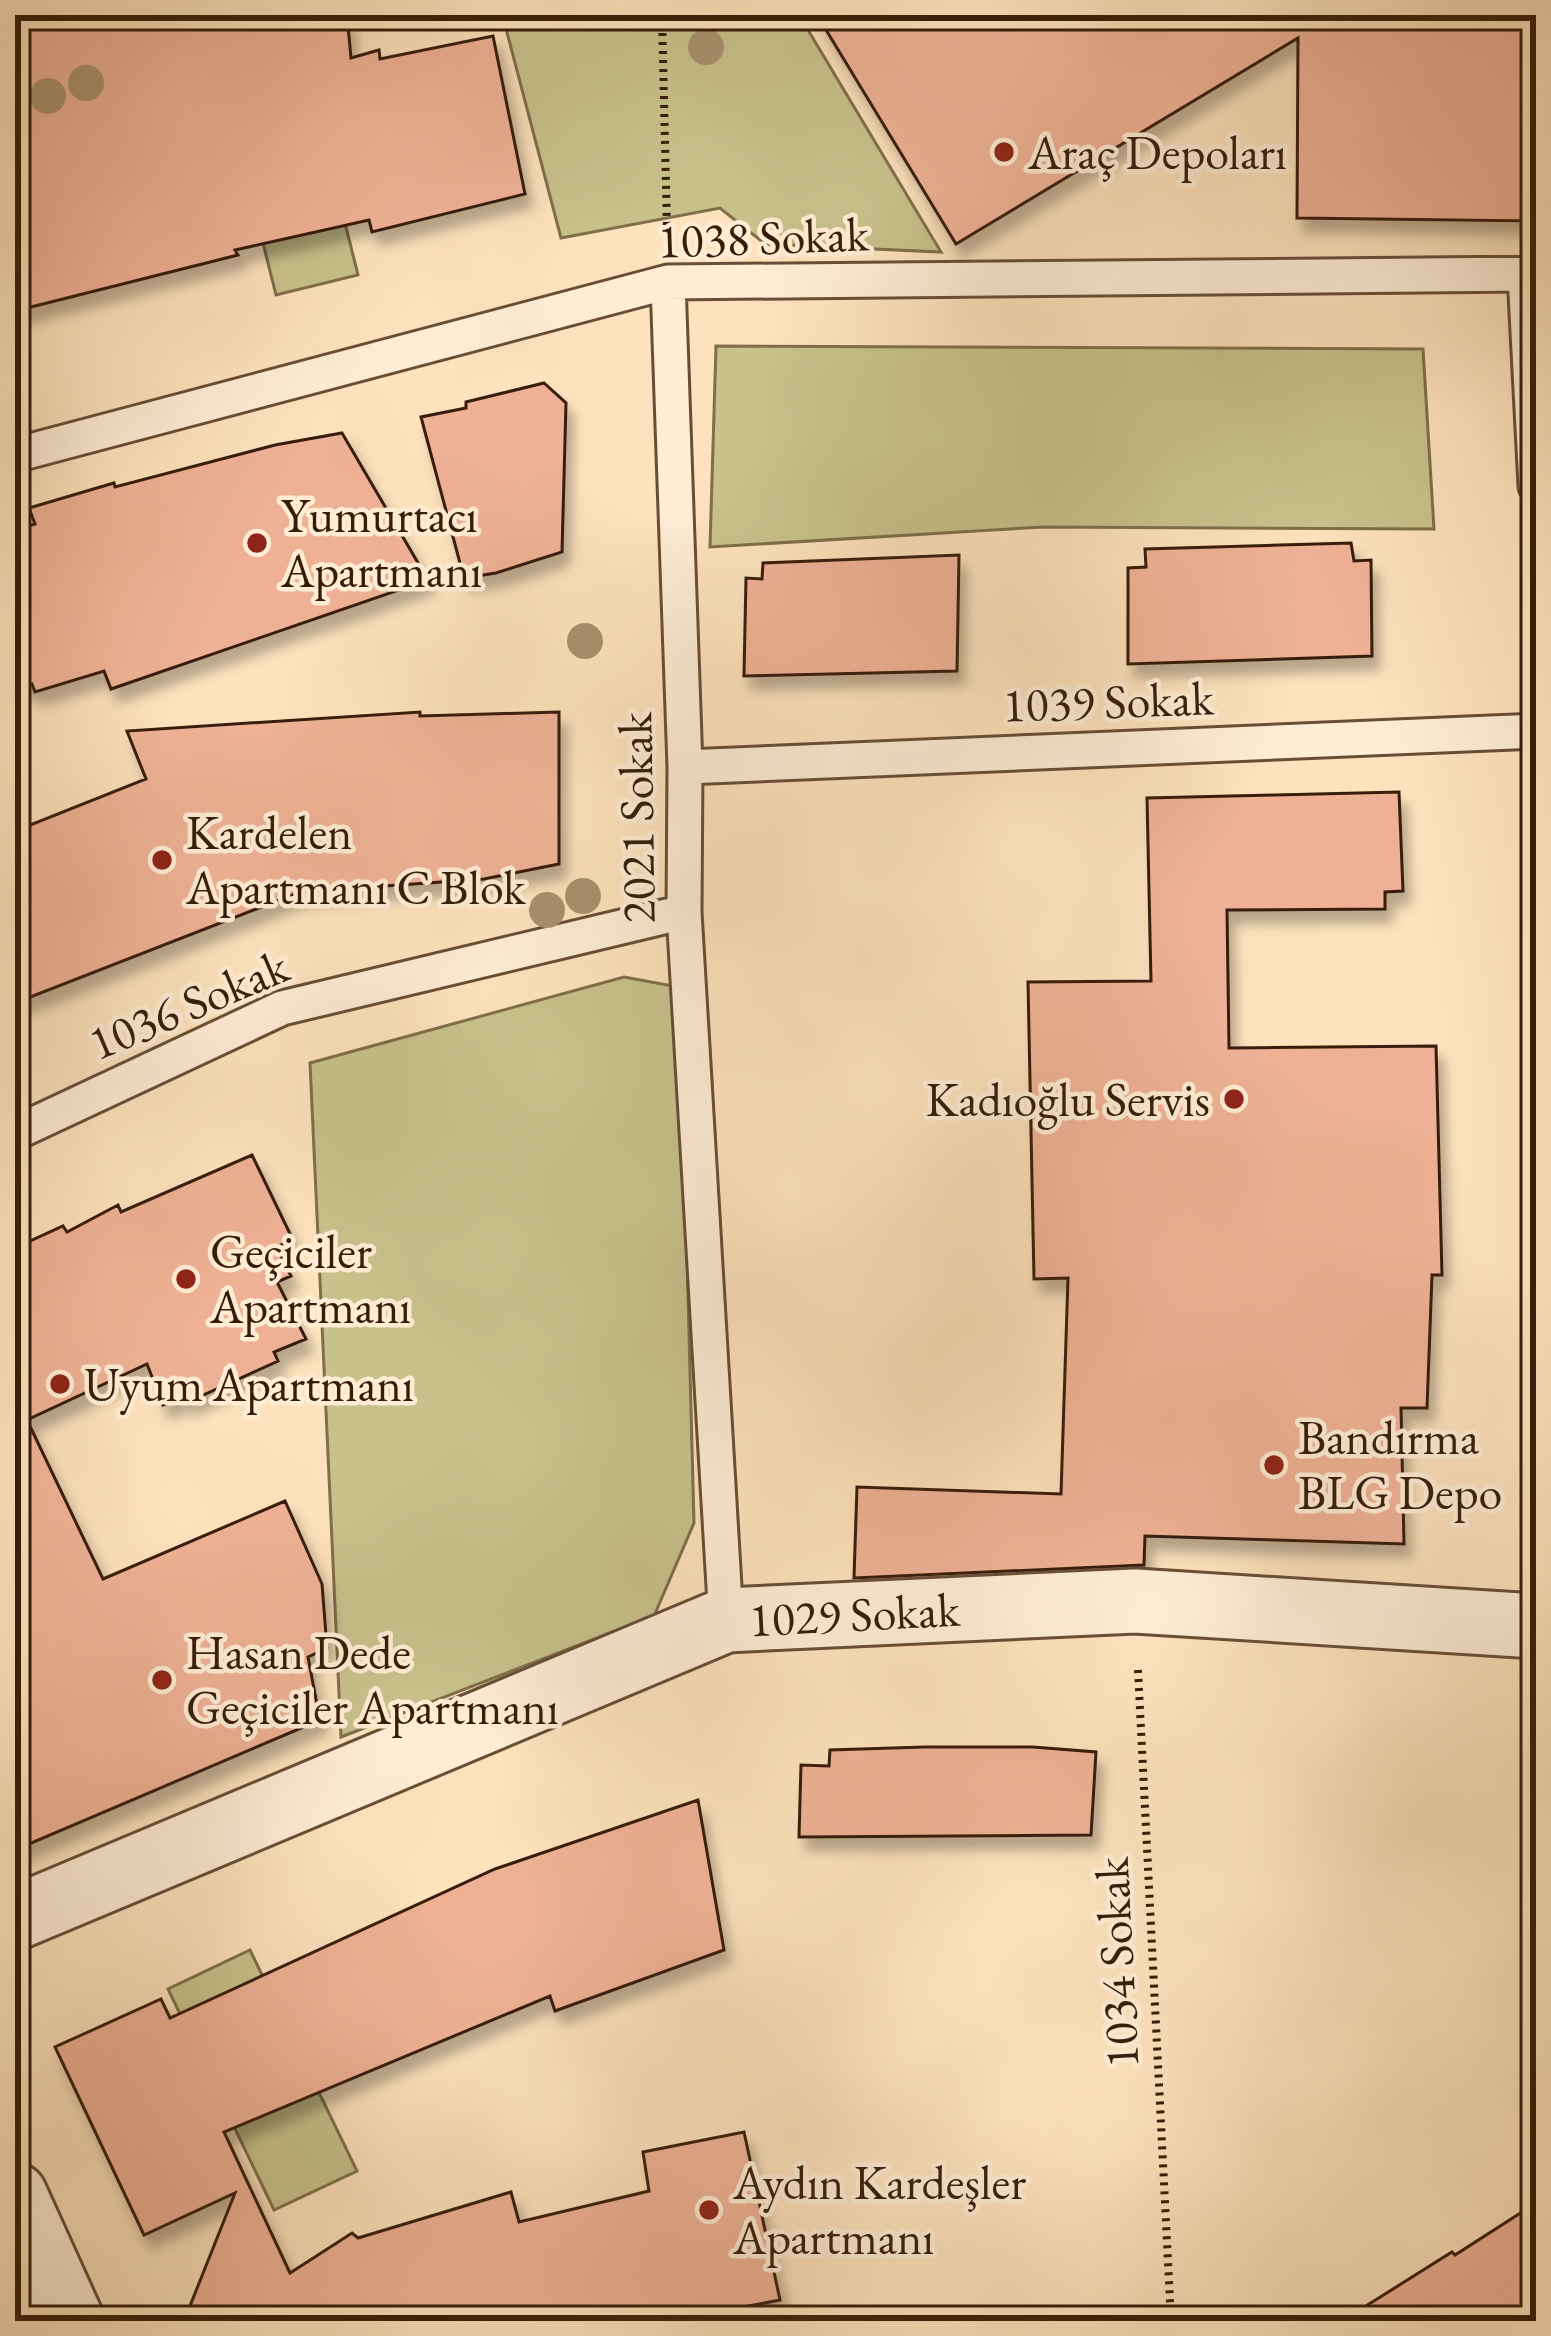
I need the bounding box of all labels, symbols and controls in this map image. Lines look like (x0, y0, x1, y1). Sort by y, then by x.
place label: Araç Depoları (1027, 121, 1287, 183)
marker: Araç Depoları (991, 139, 1017, 165)
street label: 1038 Sokak (656, 202, 870, 272)
place label: Yumurtacı Apartmanı (280, 484, 482, 601)
marker: Yumurtacı Apartmanı (244, 530, 270, 556)
street label: 1039 Sokak (1001, 666, 1215, 736)
street label: 2021 Sokak (603, 711, 669, 924)
place label: Kardelen Apartmanı C Blok (185, 801, 526, 918)
marker: Kardelen Apartmanı C Blok (149, 847, 175, 873)
street label: 1036 Sokak (79, 934, 298, 1074)
place label: Kadıoğlu Servis (926, 1068, 1210, 1130)
marker: Kadıoğlu Servis (1221, 1086, 1247, 1112)
place label: Geçiciler Apartmanı (209, 1220, 411, 1337)
marker: Geçiciler Apartmanı (173, 1266, 199, 1292)
place label: Uyum Apartmanı (84, 1353, 414, 1415)
marker: Uyum Apartmanı (47, 1371, 73, 1397)
place label: Bandırma BLG Depo (1298, 1406, 1502, 1523)
marker: Bandırma BLG Depo (1261, 1452, 1287, 1478)
street label: 1029 Sokak (747, 1577, 962, 1650)
place label: Hasan Dede Geçiciler Apartmanı (186, 1621, 559, 1738)
marker: Hasan Dede Geçiciler Apartmanı (149, 1667, 175, 1693)
street label: 1034 Sokak (1079, 1855, 1152, 2070)
place label: Aydın Kardeşler Apartmanı (732, 2151, 1026, 2268)
marker: Aydın Kardeşler Apartmanı (696, 2197, 722, 2223)

